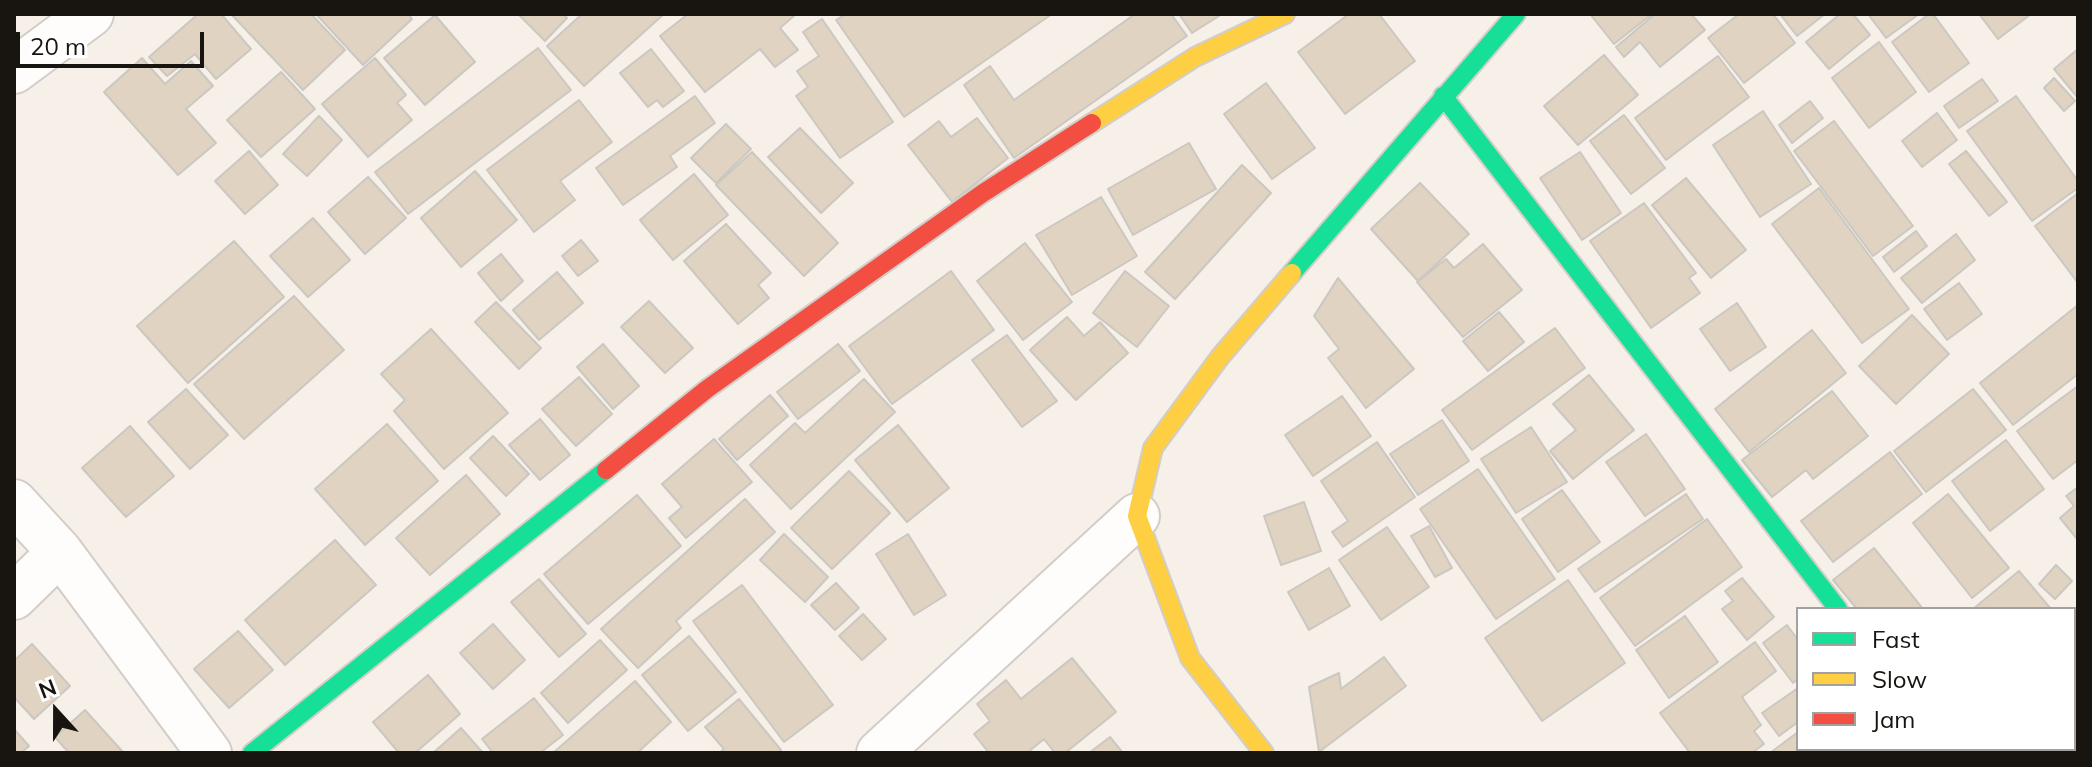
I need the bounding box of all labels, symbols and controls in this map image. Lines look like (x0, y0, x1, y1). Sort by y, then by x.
scale bar (20, 16, 208, 66)
text: 20 m (30, 31, 86, 61)
legend (1796, 607, 2076, 751)
text: Fast (1872, 624, 1920, 654)
text: Slow (1872, 664, 1927, 694)
north arrow (16, 671, 96, 751)
text: N (35, 673, 60, 705)
text: Jam (1872, 704, 1915, 734)

